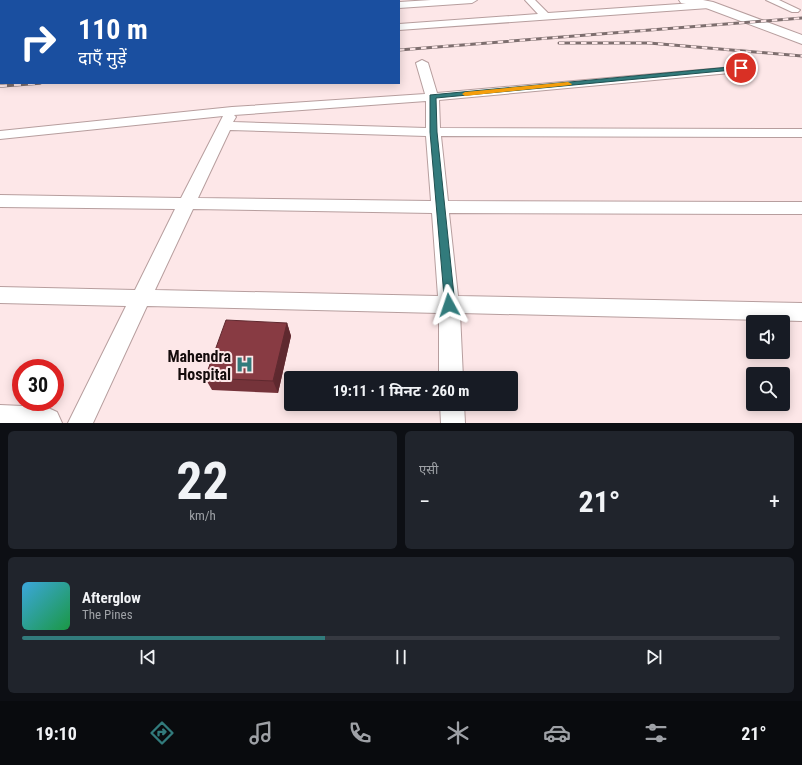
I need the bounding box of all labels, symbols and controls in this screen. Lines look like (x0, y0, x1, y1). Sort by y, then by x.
text: 110 m (78, 13, 148, 46)
icon: right (12, 16, 64, 68)
text: दाएँ मुड़ें (78, 47, 127, 68)
pin (724, 51, 758, 85)
icon: arrive (730, 57, 752, 79)
position arrow (428, 284, 470, 326)
map controls (746, 315, 790, 411)
button: sound (746, 315, 790, 359)
place label: Mahendra Hospital (167, 347, 231, 384)
hospital icon: Mahendra Hospital (234, 355, 254, 375)
speed limit sign: 30 (12, 359, 64, 411)
button: search (746, 367, 790, 411)
text: 19:11 · 1 मिनट · 260 m (333, 382, 469, 400)
text: 22 (176, 451, 229, 512)
text: एसी (419, 462, 438, 477)
text: 21° (579, 484, 621, 519)
text: − (419, 489, 430, 514)
text: + (769, 489, 780, 514)
text: km/h (189, 508, 216, 523)
text: Afterglow (82, 589, 141, 607)
text: The Pines (82, 607, 133, 622)
icon: previous (137, 646, 159, 668)
icon: pause (390, 646, 412, 668)
icon: next (643, 646, 665, 668)
icon: directions (148, 719, 176, 747)
icon: music (247, 719, 275, 747)
icon: phone (346, 719, 374, 747)
icon: climate (444, 719, 472, 747)
icon: car (543, 719, 571, 747)
icon: filters (642, 719, 670, 747)
text: 19:10 (35, 723, 77, 744)
text: 21° (741, 723, 766, 744)

